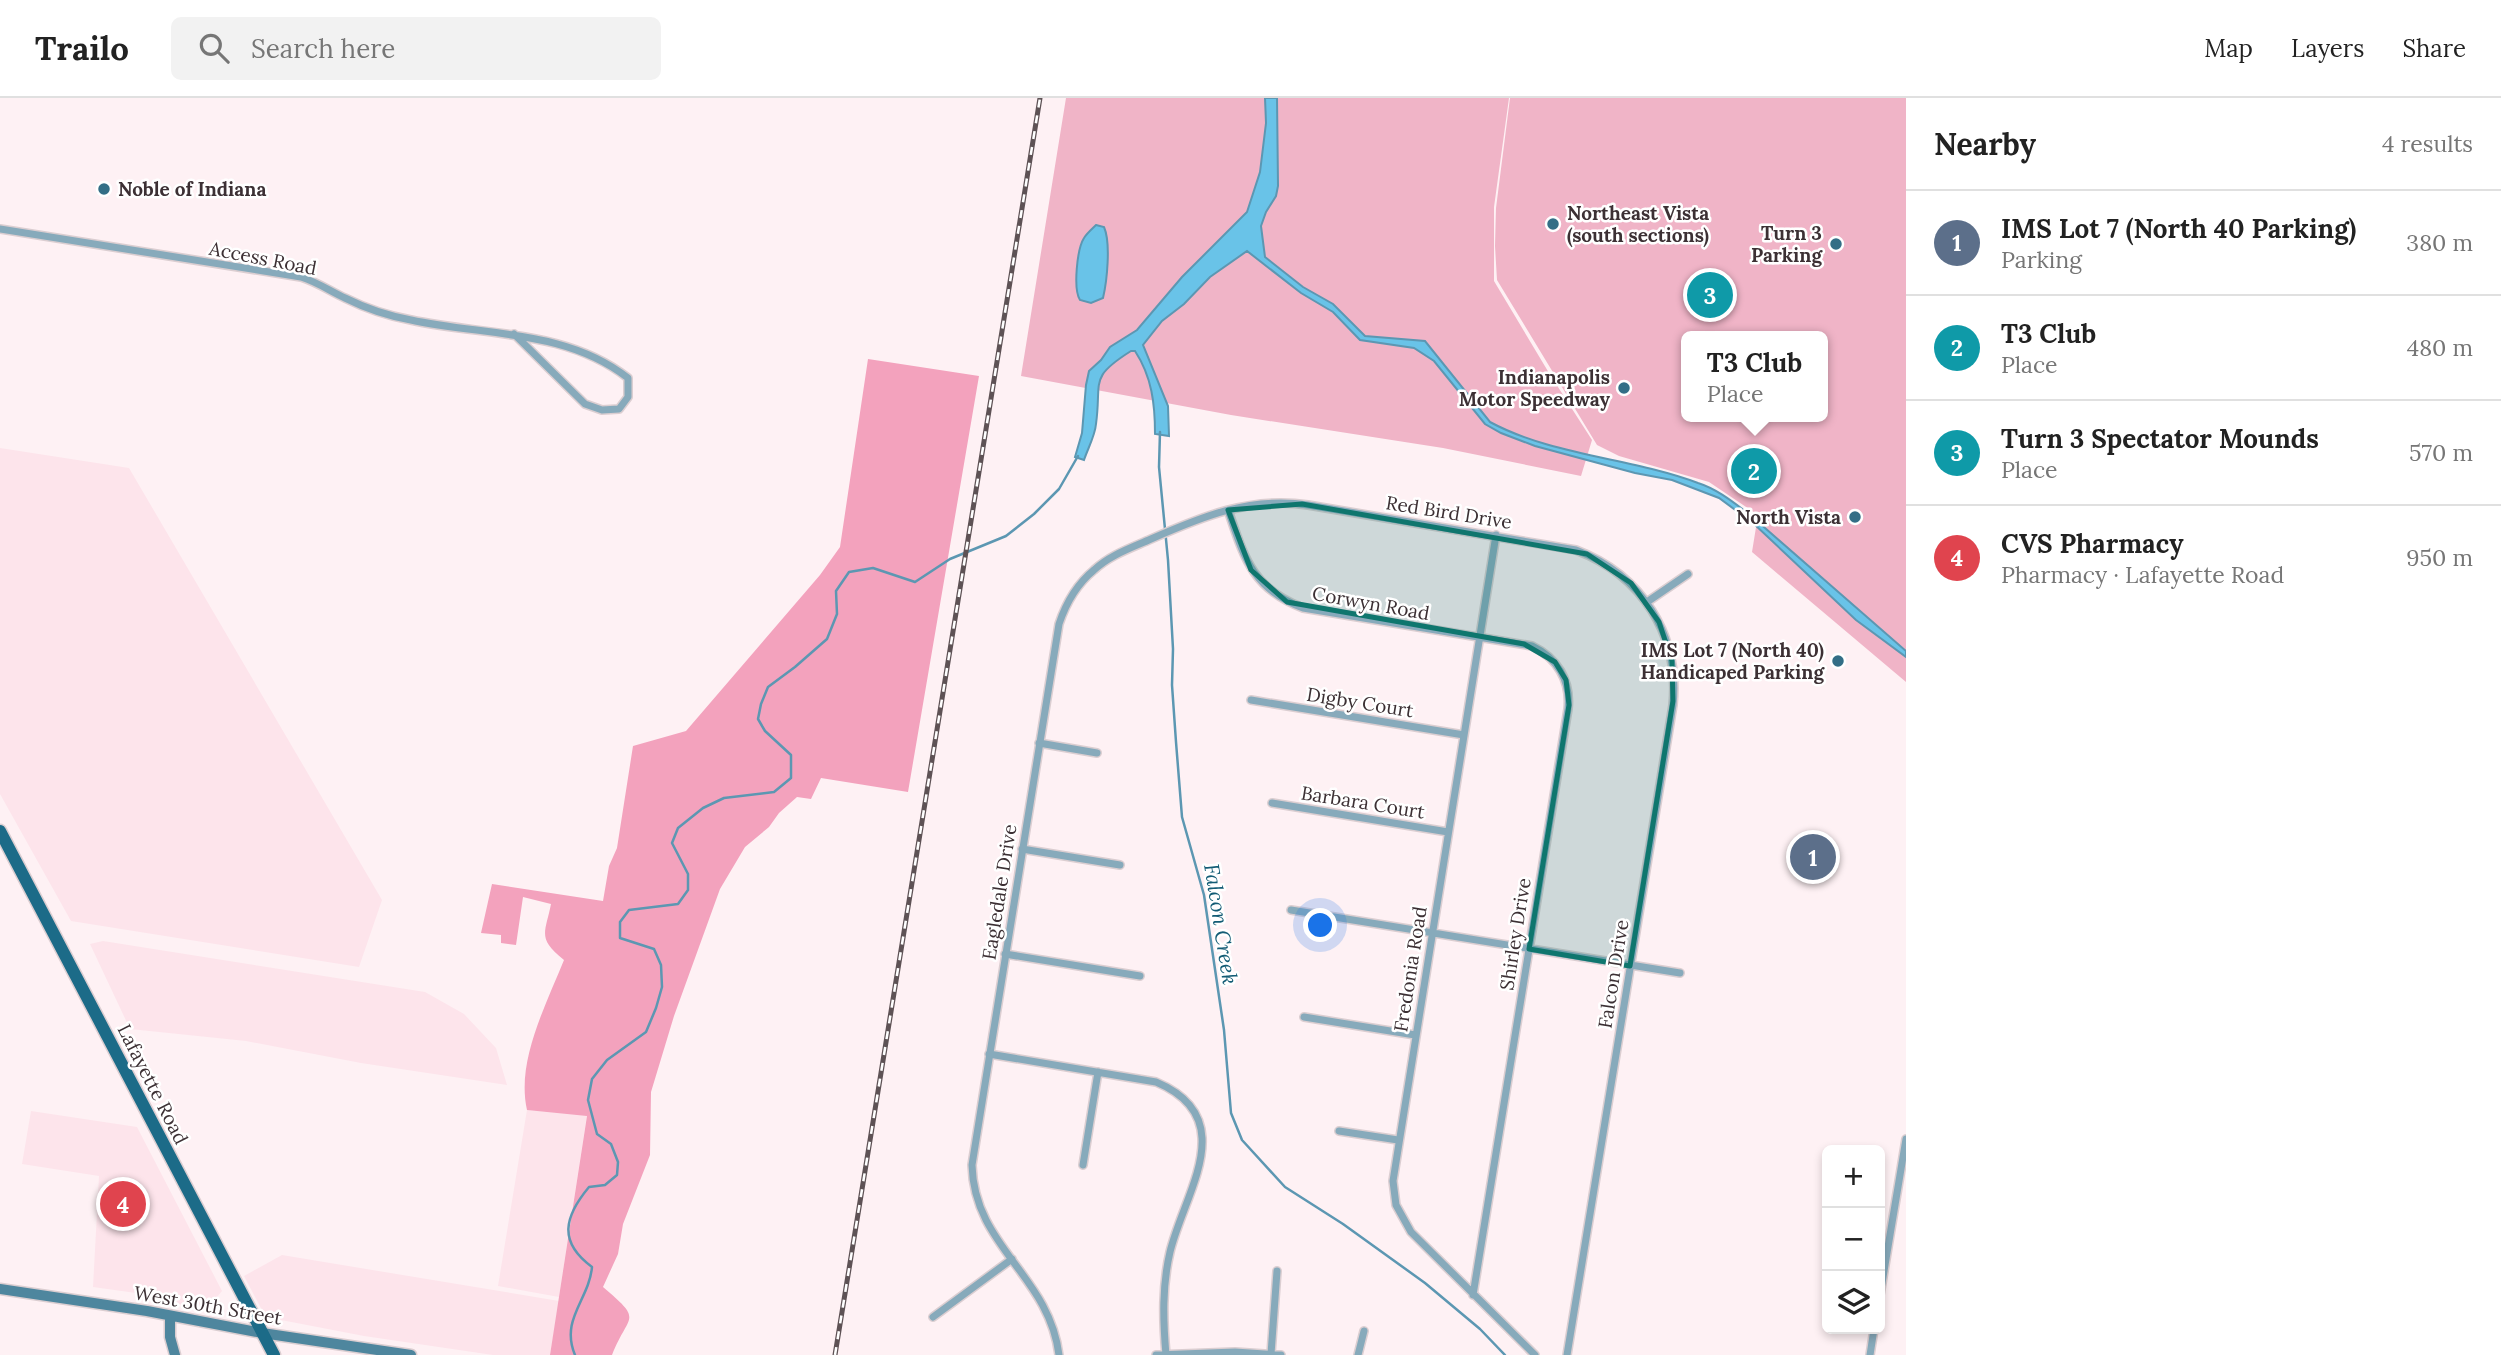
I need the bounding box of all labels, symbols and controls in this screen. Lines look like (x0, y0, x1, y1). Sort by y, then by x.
search box (171, 17, 661, 80)
text: Trailo (35, 27, 129, 69)
icon: search (195, 29, 233, 67)
text: Search here (251, 32, 395, 65)
text: Map (2204, 33, 2253, 64)
text: Layers (2291, 33, 2364, 64)
text: Share (2402, 33, 2466, 64)
text: Nearby (1934, 125, 2036, 163)
text: 4 results (2382, 129, 2473, 158)
place label: Noble of Indiana (118, 177, 266, 201)
marker: Noble of Indiana (96, 181, 112, 197)
place label: Northeast Vista (south sections) (1567, 201, 1709, 248)
text: IMS Lot 7 (North 40 Parking) (2001, 212, 2356, 245)
marker: Northeast Vista (south sections) (1545, 216, 1561, 232)
place label: Turn 3 Parking (1751, 221, 1823, 267)
text: 1 (1952, 228, 1962, 257)
text: 380 m (2406, 228, 2473, 257)
street label: Access Road (206, 236, 319, 280)
marker: Turn 3 Parking (1828, 236, 1844, 252)
text: Parking (2001, 245, 2082, 274)
pin: 3 (1687, 269, 1733, 321)
text: T3 Club (2001, 317, 2096, 350)
popup (1681, 331, 1828, 422)
text: 2 (1951, 333, 1963, 362)
text: 480 m (2407, 333, 2473, 362)
text: T3 Club (1707, 346, 1802, 379)
text: Place (2001, 350, 2058, 379)
place label: Indianapolis Motor Speedway (1459, 365, 1611, 411)
text: Place (1707, 379, 1763, 408)
marker: Indianapolis Motor Speedway (1616, 380, 1632, 396)
text: Turn 3 Spectator Mounds (2001, 422, 2319, 455)
text: 3 (1951, 438, 1963, 467)
text: 570 m (2409, 438, 2473, 467)
pin: 2 (1731, 445, 1777, 497)
text: Place (2001, 455, 2058, 484)
street label: Red Bird Drive (1384, 490, 1514, 534)
place label: North Vista (1736, 505, 1841, 529)
marker: North Vista (1847, 509, 1863, 525)
text: CVS Pharmacy (2001, 527, 2184, 560)
text: 4 (1951, 543, 1963, 572)
text: 950 m (2406, 543, 2473, 572)
text: Pharmacy · Lafayette Road (2001, 560, 2284, 589)
street label: Corwyn Road (1311, 581, 1431, 625)
place label: IMS Lot 7 (North 40) Handicaped Parking (1640, 638, 1825, 684)
marker: IMS Lot 7 (North 40) Handicaped Parking (1830, 653, 1846, 669)
street label: Digby Court (1305, 682, 1416, 722)
street label: Barbara Court (1299, 780, 1427, 824)
street label: Eagledale Drive (976, 822, 1022, 962)
pin: 1 (1790, 831, 1836, 883)
water label: Falcon Creek (1198, 862, 1244, 986)
street label: Shirley Drive (1494, 876, 1536, 992)
street label: Fredonia Road (1388, 905, 1432, 1033)
your location (1303, 908, 1337, 942)
street label: Falcon Drive (1593, 918, 1633, 1030)
street label: Lafayette Road (112, 1020, 194, 1148)
map controls (1822, 1145, 1885, 1334)
button: + (1822, 1145, 1885, 1208)
pin: 4 (100, 1178, 146, 1230)
button: − (1822, 1208, 1885, 1271)
button: layers (1822, 1271, 1885, 1334)
street label: West 30th Street (132, 1280, 284, 1330)

